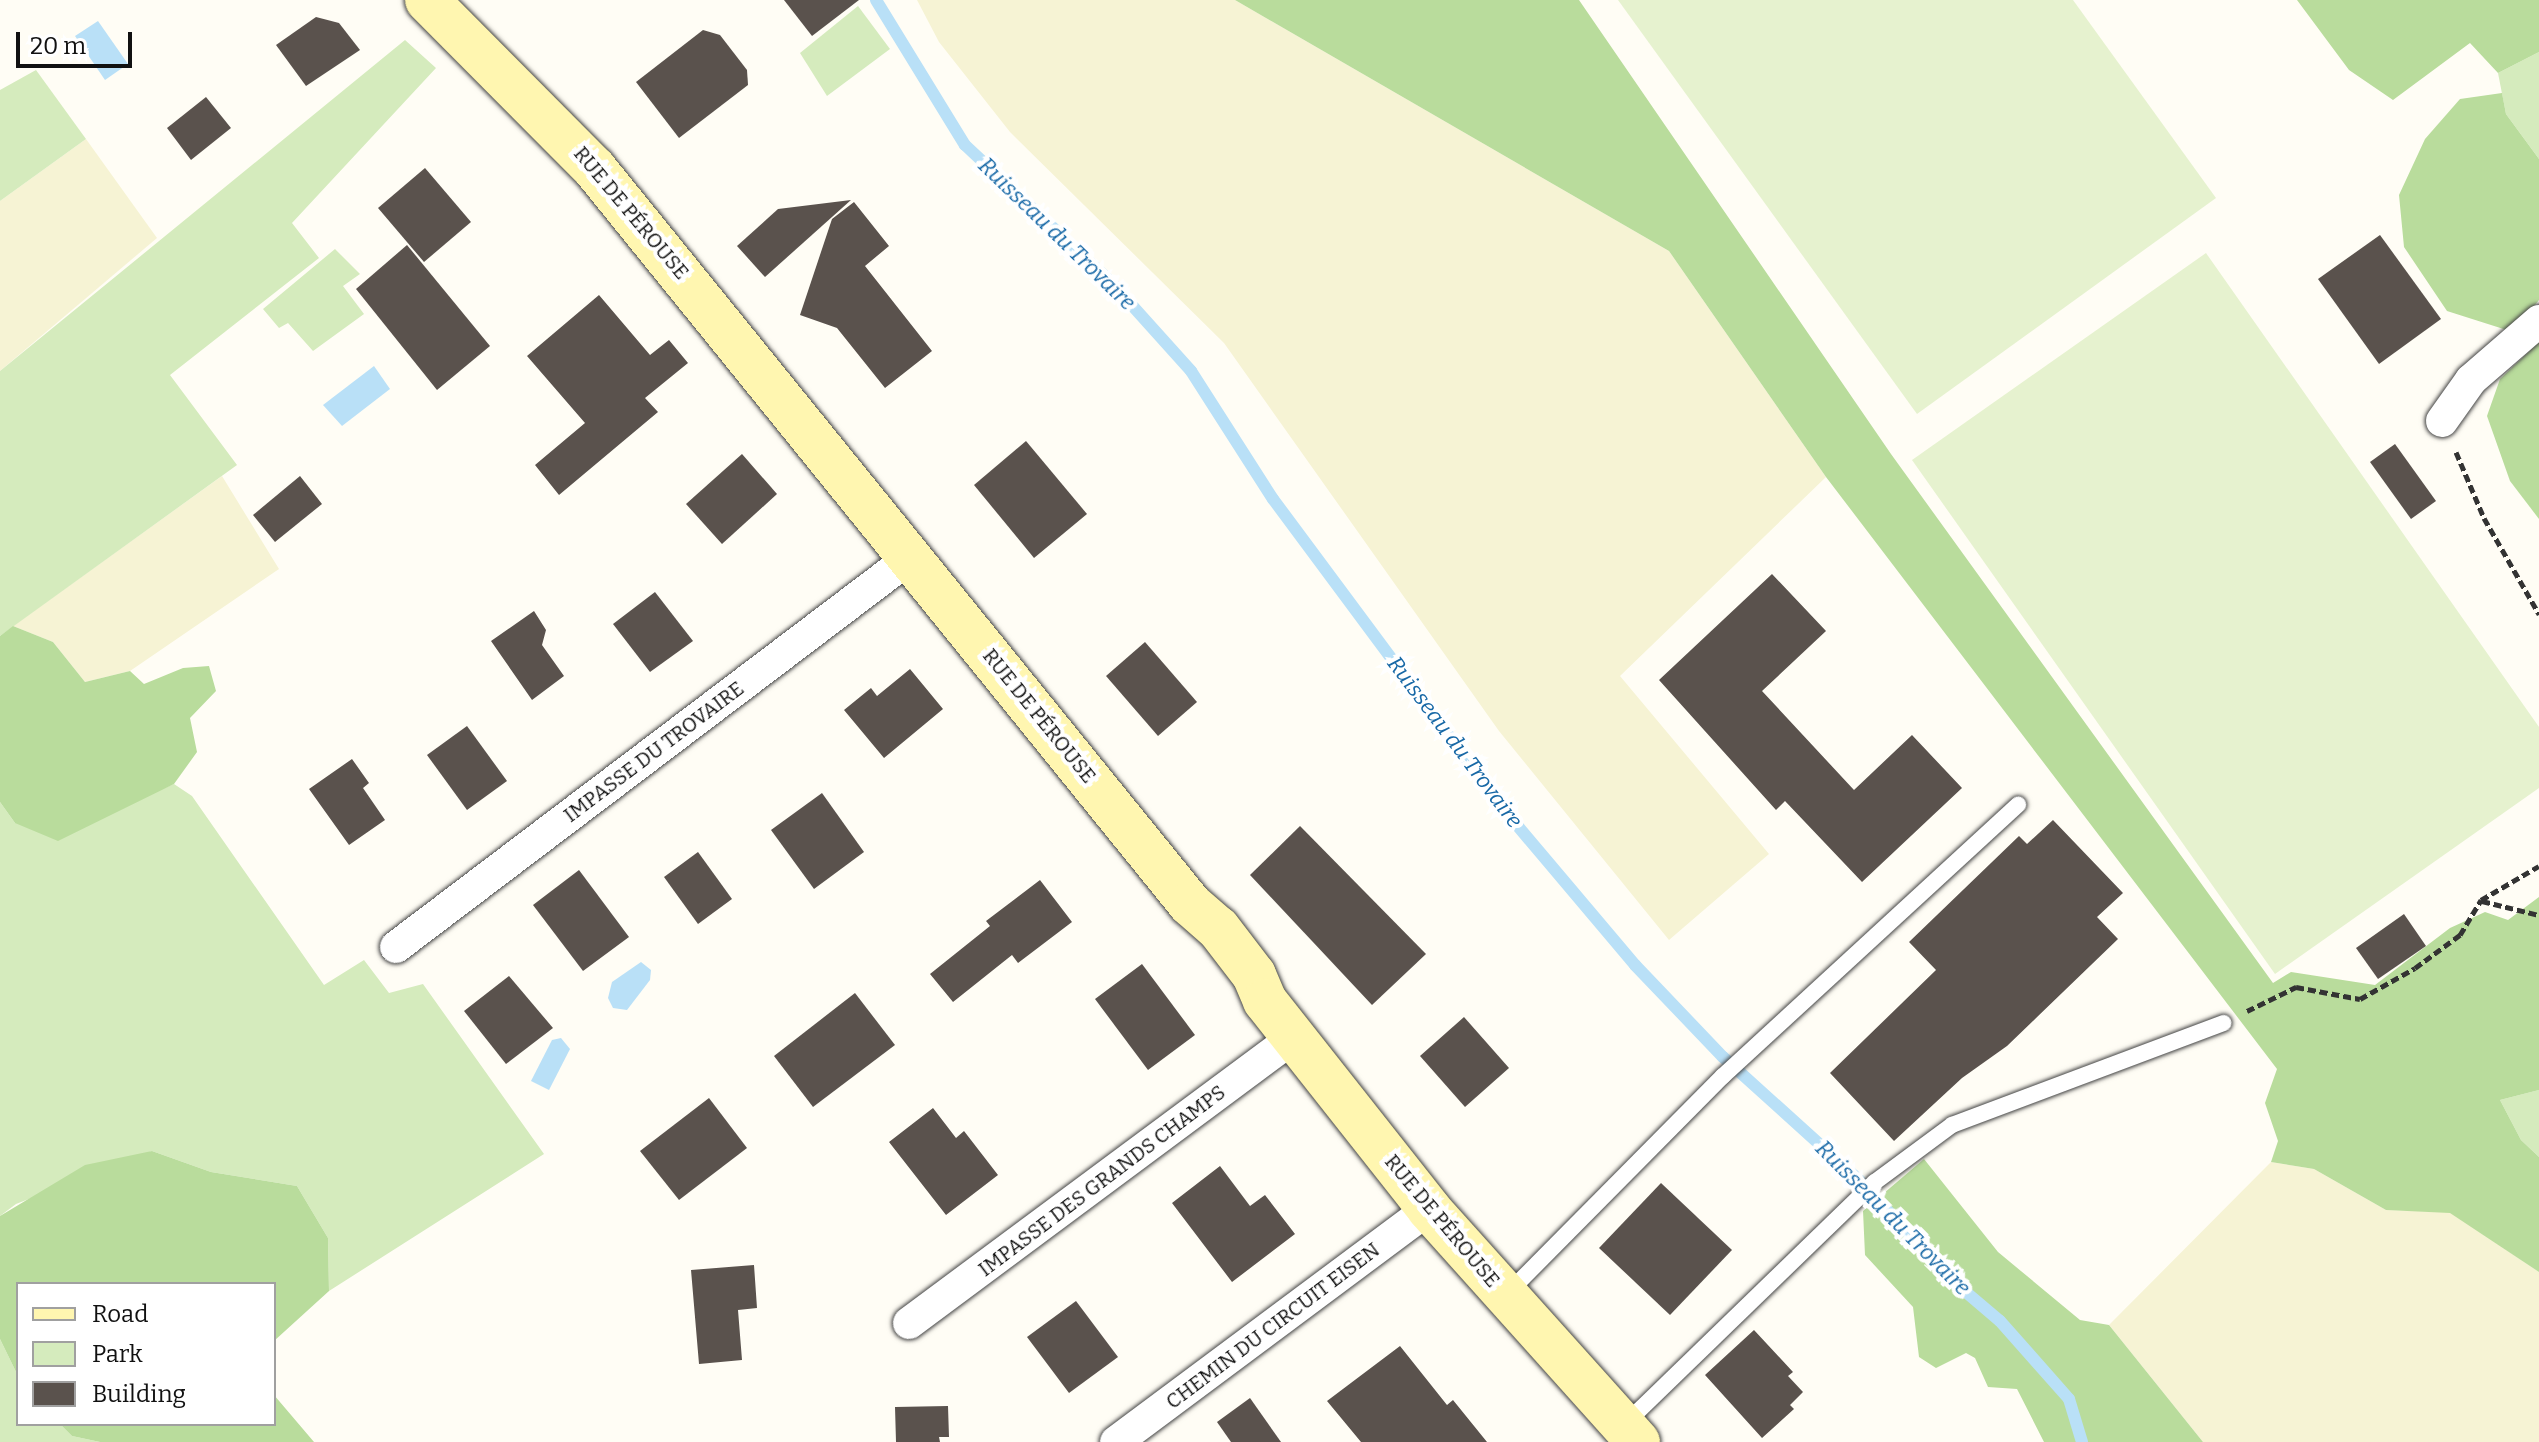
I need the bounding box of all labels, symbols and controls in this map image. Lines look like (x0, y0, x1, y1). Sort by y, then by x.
scale bar (20, 16, 136, 66)
text: 20 m (30, 32, 86, 60)
street label: RUE DE PÉROUSE (569, 142, 693, 284)
water label: Ruisseau du Trovaire (973, 152, 1141, 316)
street label: RUE DE PÉROUSE (978, 644, 1100, 788)
water label: Ruisseau du Trovaire (1382, 651, 1528, 833)
street label: IMPASSE DU TROVAIRE (559, 677, 749, 827)
street label: IMPASSE DES GRANDS CHAMPS (974, 1080, 1230, 1282)
water label: Ruisseau du Trovaire (1810, 1135, 1976, 1301)
street label: RUE DE PÉROUSE (1380, 1150, 1504, 1292)
street label: CHEMIN DU CIRCUIT EISEN (1161, 1238, 1385, 1414)
legend (16, 1282, 276, 1426)
text: Road (92, 1300, 148, 1328)
text: Park (92, 1340, 143, 1368)
text: Building (92, 1380, 186, 1408)

